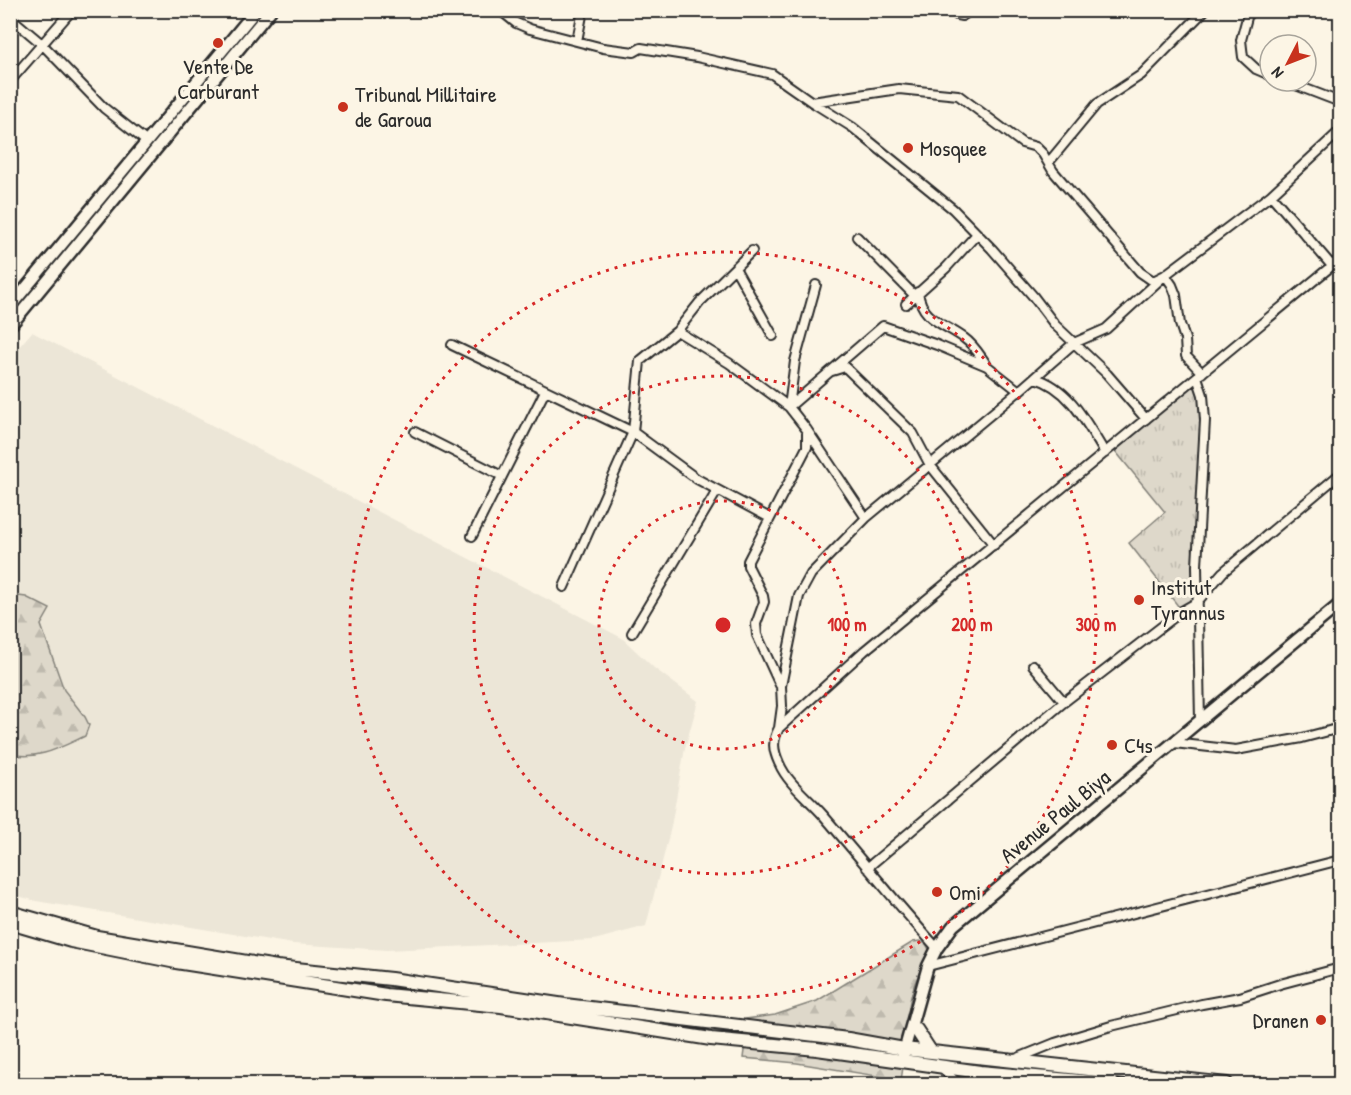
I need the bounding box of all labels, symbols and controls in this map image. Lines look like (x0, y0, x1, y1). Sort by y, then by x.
north arrow (1258, 33, 1318, 93)
marker: Vente De Carburant (211, 36, 225, 50)
place label: Vente De Carburant (177, 51, 259, 106)
text: N (1266, 62, 1288, 84)
place label: Tribunal Millitaire de Garoua (355, 79, 497, 134)
marker: Tribunal Millitaire de Garoua (336, 100, 350, 114)
place label: Mosquee (920, 133, 987, 163)
marker: Mosquee (901, 141, 915, 155)
place label: Institut Tyrannus (1151, 572, 1225, 627)
marker: Institut Tyrannus (1132, 593, 1146, 607)
text: 100 m (827, 612, 867, 637)
text: 200 m (952, 612, 992, 637)
text: 300 m (1076, 612, 1116, 637)
centre of rings (713, 615, 733, 635)
place label: C4s (1124, 730, 1153, 760)
marker: C4s (1105, 738, 1119, 752)
street label: Avenue Paul Biya (994, 762, 1117, 870)
place label: Omi (949, 877, 981, 907)
marker: Omi (930, 885, 944, 899)
place label: Dranen (1253, 1005, 1309, 1035)
marker: Dranen (1314, 1013, 1328, 1027)

